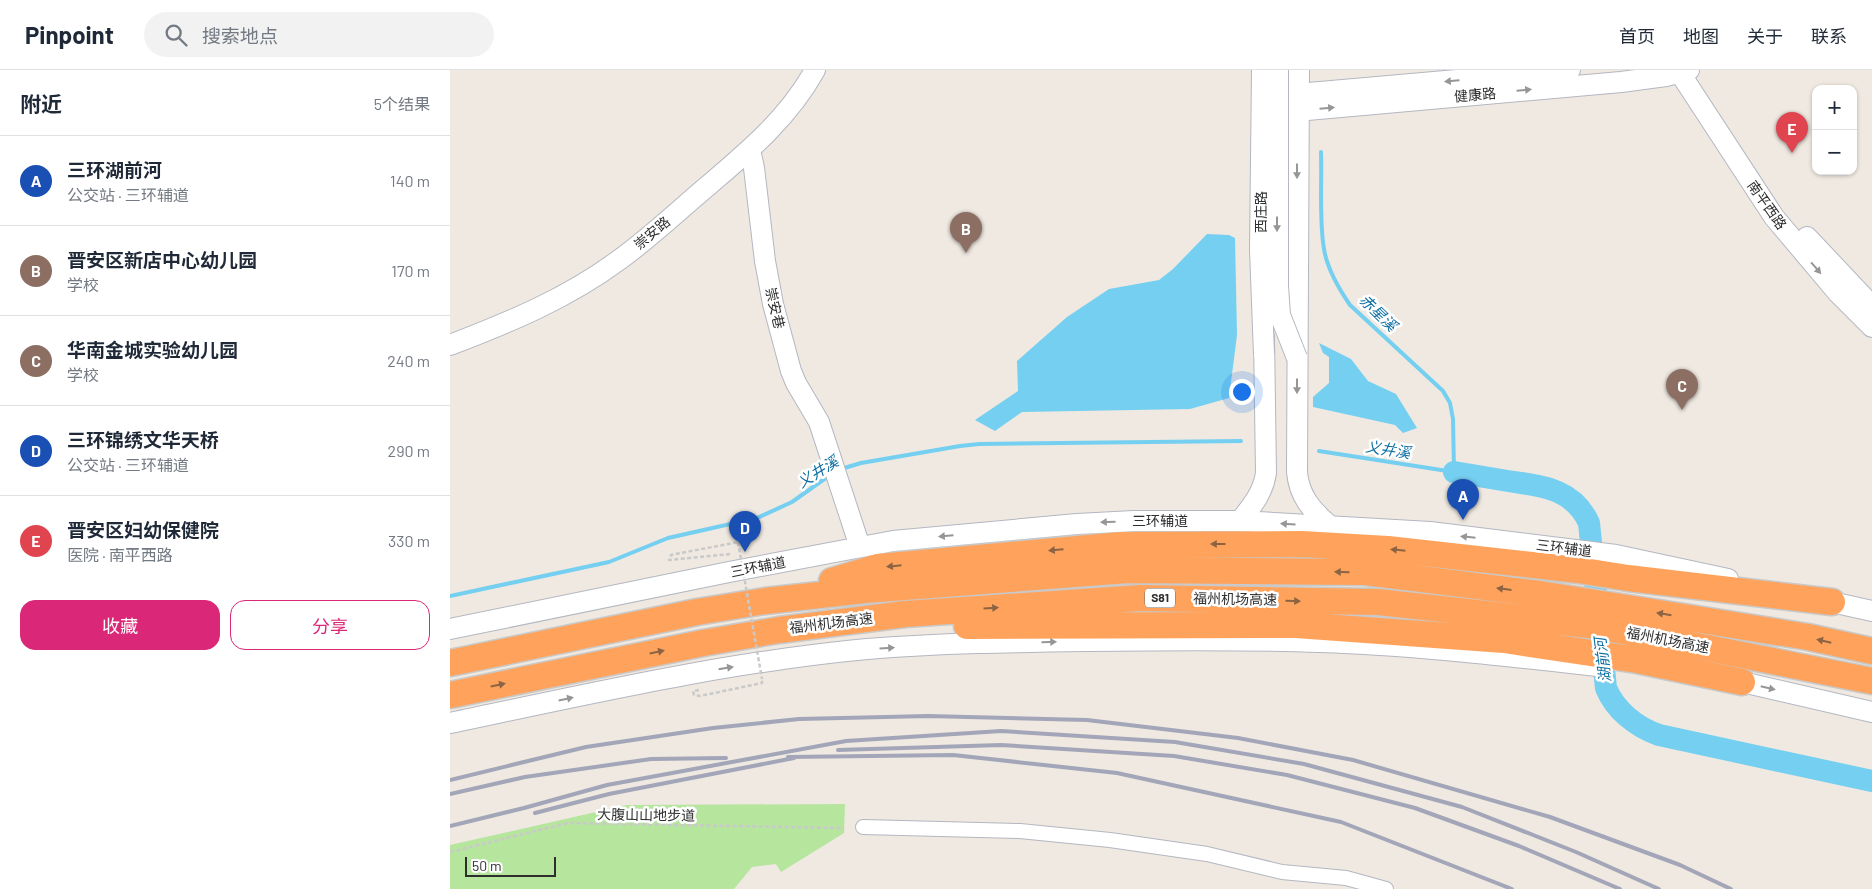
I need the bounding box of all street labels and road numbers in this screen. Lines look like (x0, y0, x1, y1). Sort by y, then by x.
street label: 健康路 (1453, 84, 1497, 105)
street label: 南平西路 (1744, 177, 1790, 233)
street label: 西庄路 (1252, 191, 1269, 233)
street label: 崇安路 (630, 213, 673, 253)
street label: 崇安巷 (762, 286, 788, 330)
street label: 三环辅道 (1132, 512, 1188, 529)
street label: 三环辅道 (1535, 536, 1593, 559)
street label: 三环辅道 (729, 553, 787, 580)
road number: S81 (1145, 588, 1175, 608)
street label: 福州机场高速 (1193, 589, 1277, 608)
street label: 福州机场高速 (788, 609, 874, 636)
street label: 福州机场高速 (1625, 623, 1711, 656)
street label: 大腹山山地步道 (597, 805, 695, 824)

